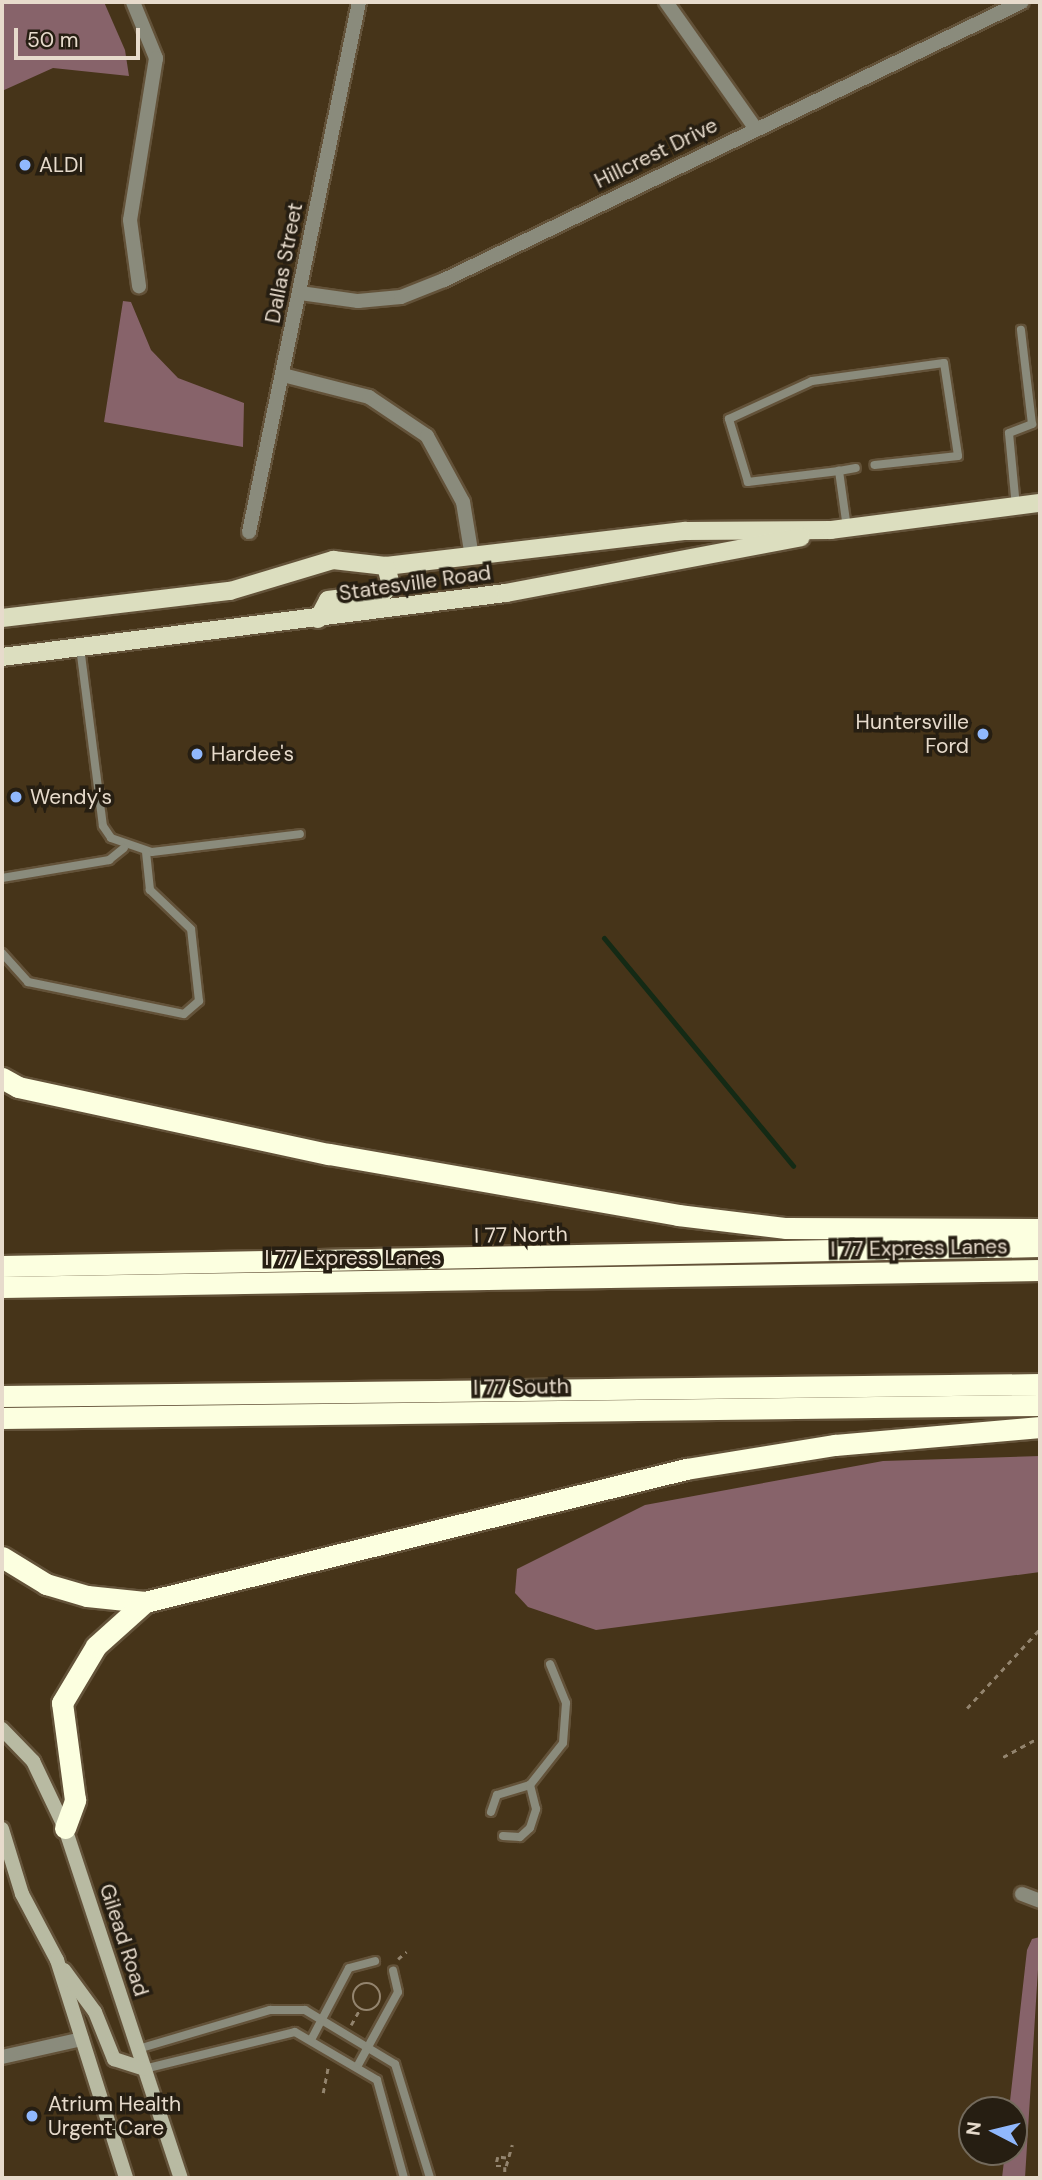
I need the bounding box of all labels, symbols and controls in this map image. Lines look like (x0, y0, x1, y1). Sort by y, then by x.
scale bar (18, 14, 144, 58)
text: 50 m (27, 26, 78, 54)
street label: Hillcrest Drive (590, 112, 722, 194)
place label: ALDI (39, 152, 83, 178)
marker: ALDI (17, 157, 33, 173)
street label: Dallas Street (260, 201, 308, 325)
street label: Statesville Road (337, 560, 493, 606)
place label: Huntersville Ford (856, 709, 969, 759)
marker: Huntersville Ford (975, 726, 991, 742)
place label: Hardee's (211, 741, 294, 767)
marker: Hardee's (189, 746, 205, 762)
place label: Wendy's (30, 784, 112, 810)
marker: Wendy's (8, 789, 24, 805)
street label: I 77 North (474, 1222, 568, 1248)
street label: I 77 Express Lanes (830, 1234, 1008, 1262)
street label: I 77 Express Lanes (265, 1245, 441, 1271)
street label: I 77 South (473, 1374, 569, 1400)
street label: Gilead Road (94, 1881, 154, 1999)
place label: Atrium Health Urgent Care (48, 2091, 181, 2141)
north arrow (958, 2096, 1028, 2166)
marker: Atrium Health Urgent Care (22, 2106, 42, 2126)
text: N (960, 2120, 987, 2137)

